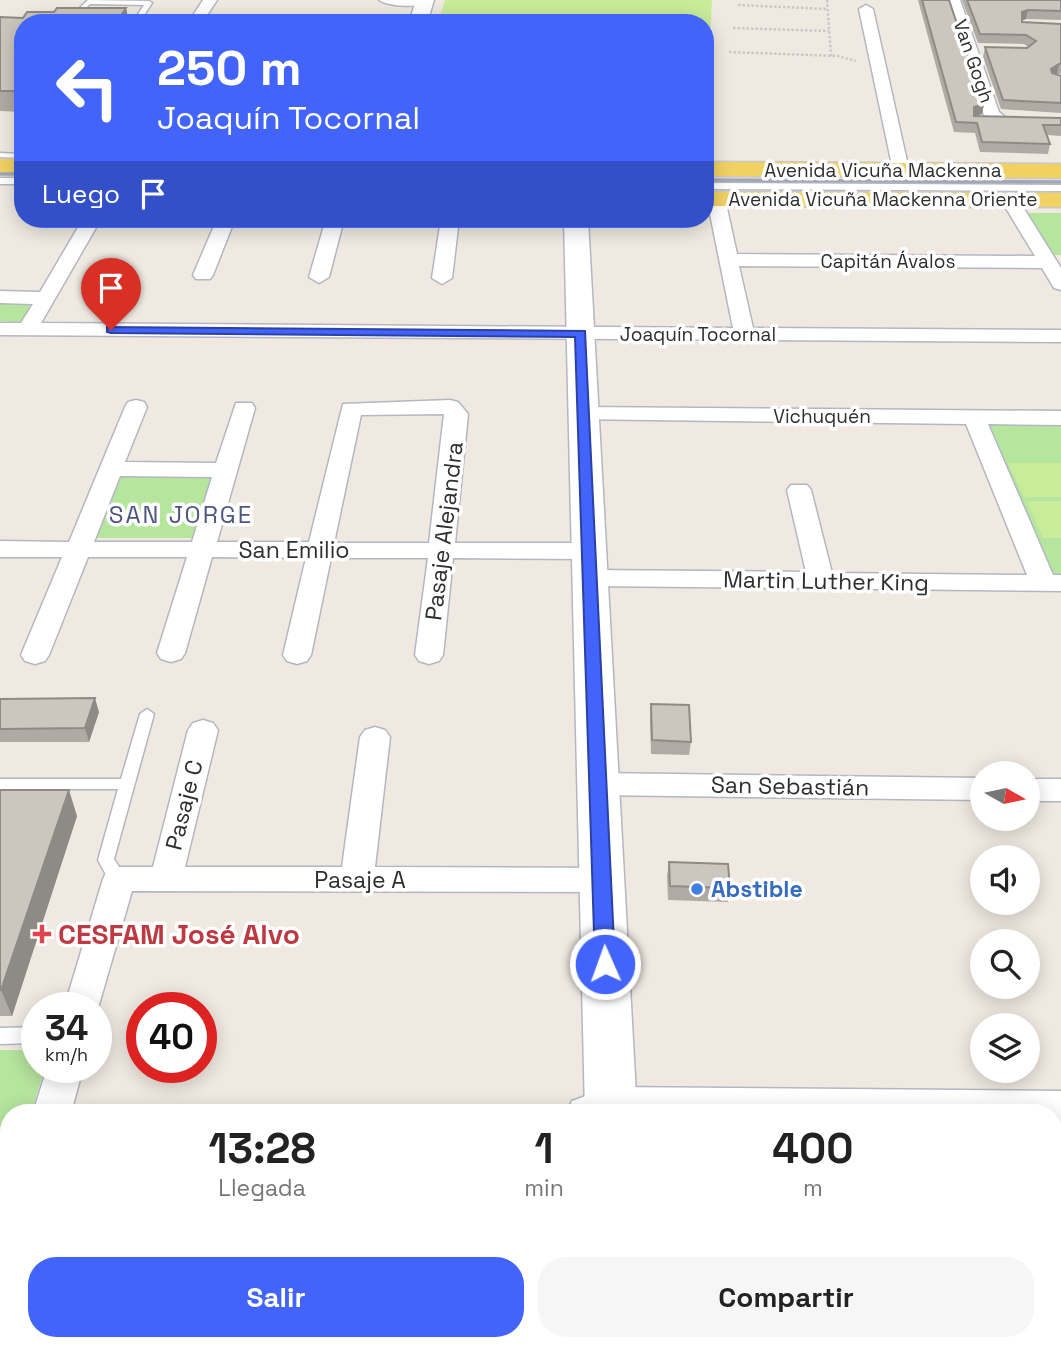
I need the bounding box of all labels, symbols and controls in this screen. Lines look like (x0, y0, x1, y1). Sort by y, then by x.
street label: Van Gogh (948, 16, 999, 106)
text: 250 m (157, 37, 302, 99)
icon: left (42, 42, 133, 133)
text: Joaquín Tocornal (157, 98, 420, 138)
street label: Avenida Vicuña Mackenna (764, 158, 1002, 183)
icon: arrive (134, 175, 172, 213)
text: Luego (42, 177, 120, 211)
street label: Avenida Vicuña Mackenna Oriente (728, 187, 1038, 212)
street label: Capitán Ávalos (821, 249, 955, 274)
pin (81, 258, 141, 330)
icon: arrive (92, 269, 130, 307)
street label: Joaquín Tocornal (620, 322, 776, 347)
street label: Vichuquén (773, 404, 871, 429)
street label: Pasaje Alejandra (418, 440, 470, 622)
district label: SAN JORGE (109, 499, 253, 530)
street label: San Emilio (238, 535, 350, 565)
street label: Martin Luther King (723, 564, 929, 598)
street label: Pasaje C (158, 757, 210, 853)
north arrow (970, 761, 1040, 831)
map controls (970, 761, 1040, 1083)
street label: San Sebastián (711, 770, 869, 802)
button: sound (970, 845, 1040, 915)
street label: Pasaje A (314, 865, 406, 895)
place label: Abstible (711, 874, 803, 904)
marker: Abstible (689, 881, 705, 897)
place label: CESFAM José Alvo (58, 916, 300, 952)
marker: CESFAM José Alvo (32, 924, 52, 944)
position arrow (568, 927, 642, 1001)
button: search (970, 929, 1040, 999)
speed limit sign: 40 (126, 992, 217, 1083)
text: 34 (45, 1006, 88, 1050)
button: layers (970, 1013, 1040, 1083)
text: km/h (45, 1043, 88, 1066)
text: 13:28 (209, 1122, 316, 1175)
text: 1 (535, 1122, 554, 1175)
text: 400 (772, 1122, 853, 1175)
text: Llegada (218, 1173, 306, 1203)
text: min (524, 1173, 564, 1203)
text: m (803, 1173, 823, 1203)
button: Salir (28, 1257, 524, 1337)
button: Compartir (538, 1257, 1034, 1337)

